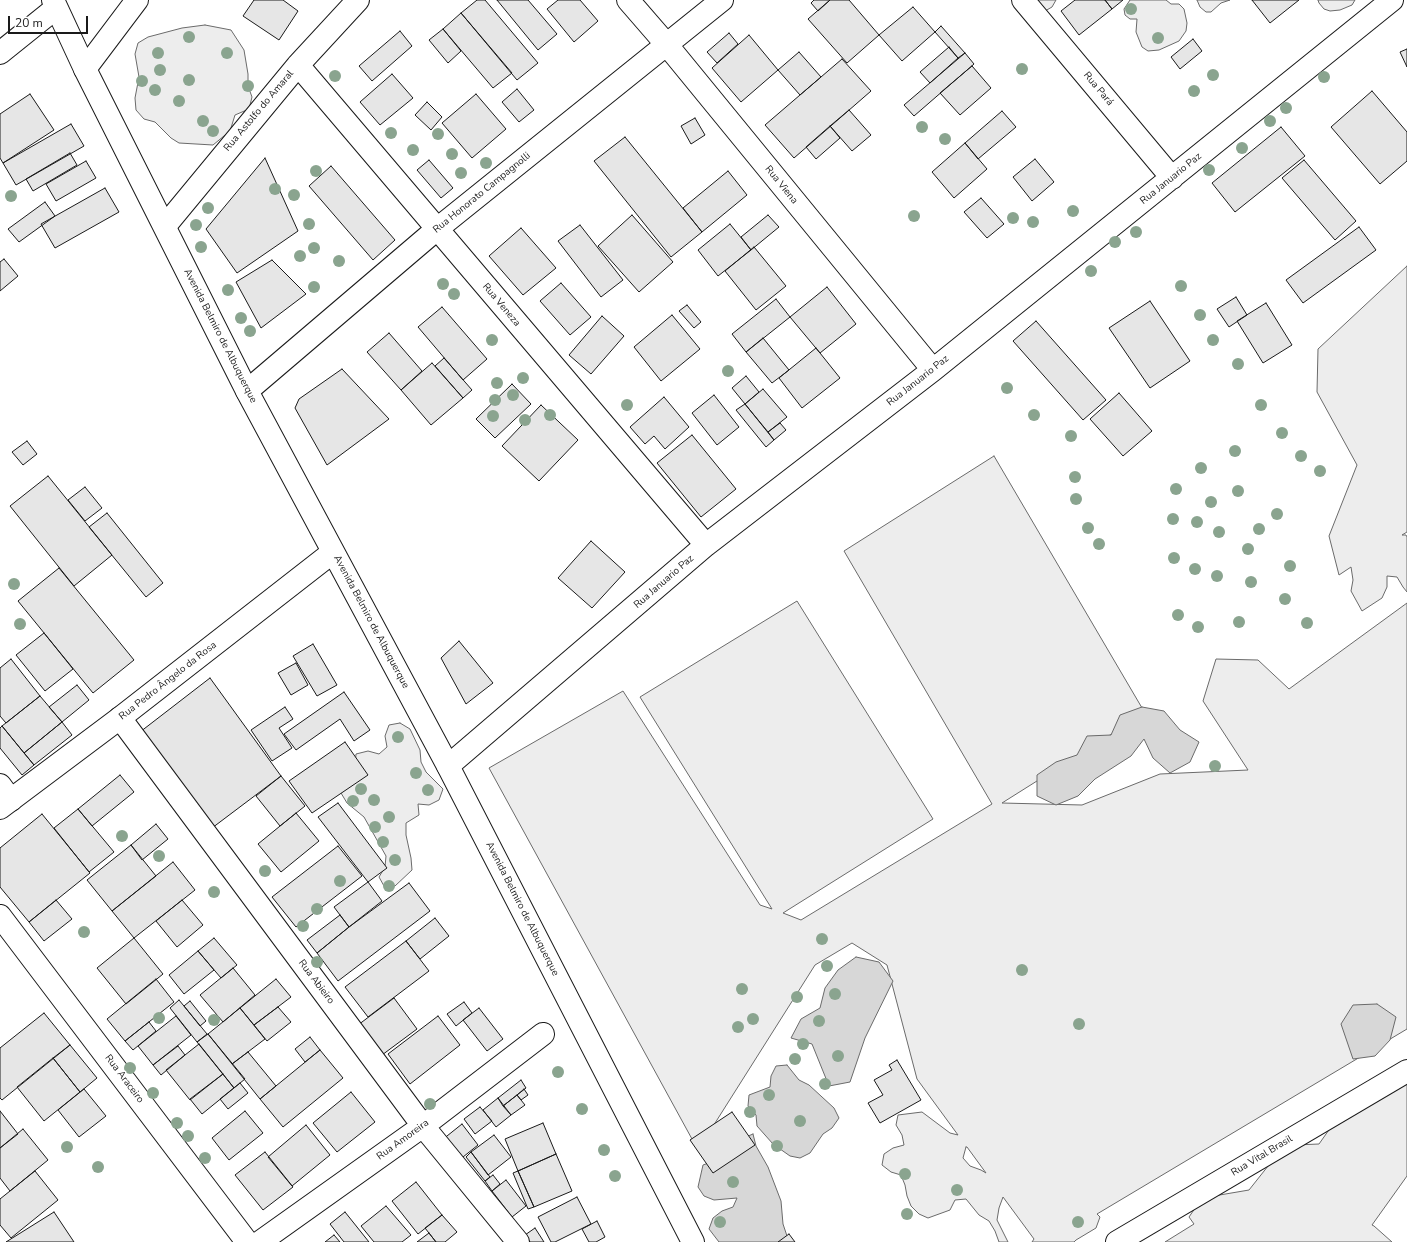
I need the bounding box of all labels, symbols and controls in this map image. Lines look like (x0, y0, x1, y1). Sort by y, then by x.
scale bar (10, 8, 90, 34)
text: 20 m (15, 15, 43, 31)
street label: Rua Astolfo do Amaral (222, 68, 296, 154)
street label: Rua Pará (1080, 70, 1116, 108)
street label: Rua Honorato Campagnolli (431, 150, 533, 236)
street label: Rua Januario Paz (1138, 151, 1204, 207)
street label: Rua Viena (762, 163, 800, 207)
street label: Avenida Belmiro de Albuquerque (181, 267, 259, 405)
street label: Rua Veneza (479, 281, 523, 329)
street label: Rua Januario Paz (885, 353, 951, 409)
street label: Avenida Belmiro de Albuquerque (331, 553, 411, 691)
street label: Rua Januario Paz (632, 553, 696, 611)
street label: Rua Pedro Ângelo da Rosa (117, 639, 219, 723)
street label: Avenida Belmiro de Albuquerque (483, 840, 561, 978)
street label: Rua Abieiro (295, 957, 337, 1007)
street label: Rua Araceiro (102, 1052, 146, 1106)
street label: Rua Amoreira (375, 1117, 431, 1163)
street label: Rua Vital Brasil (1229, 1133, 1295, 1179)

